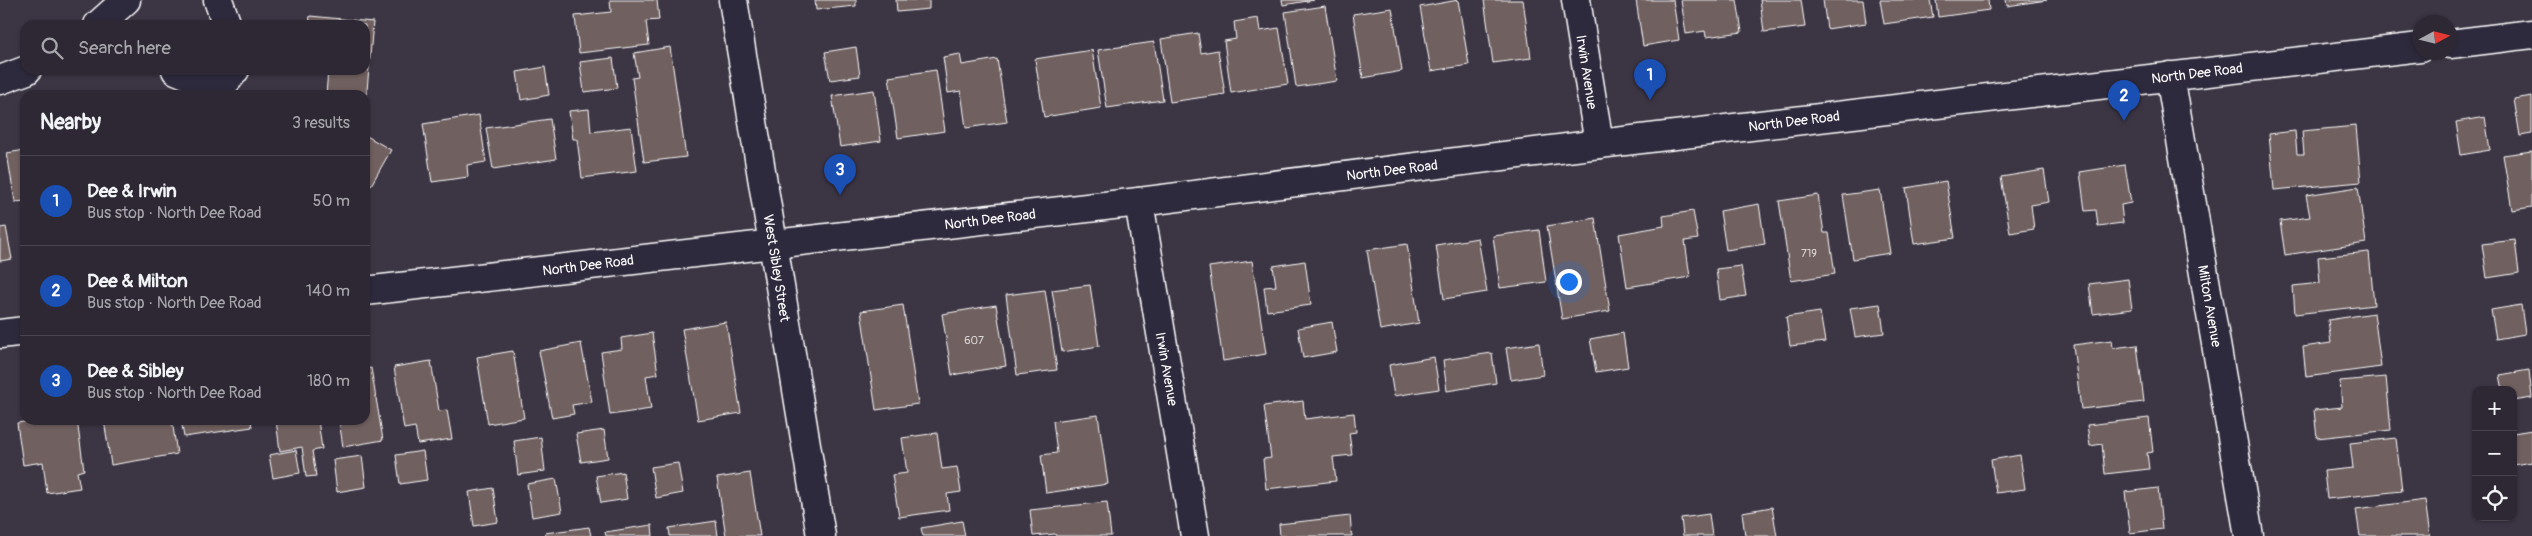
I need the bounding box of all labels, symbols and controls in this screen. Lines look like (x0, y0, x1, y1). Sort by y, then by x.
north arrow (2412, 15, 2457, 60)
search box (20, 20, 370, 75)
icon: search (38, 34, 66, 62)
street label: Irwin Avenue (1572, 34, 1601, 110)
text: Search here (78, 36, 171, 60)
pin: 1 (1634, 59, 1666, 100)
street label: North Dee Road (2150, 59, 2244, 88)
pin: 2 (2108, 80, 2140, 121)
street label: North Dee Road (1747, 107, 1841, 136)
text: Nearby (40, 109, 101, 136)
text: 3 results (292, 113, 350, 133)
pin: 3 (824, 154, 856, 195)
street label: North Dee Road (1345, 156, 1439, 185)
text: Dee & Irwin (87, 179, 177, 203)
text: 1 (53, 191, 59, 211)
text: 50 m (313, 191, 350, 211)
text: Bus stop · North Dee Road (87, 203, 262, 223)
street label: North Dee Road (943, 205, 1037, 234)
street label: West Sibley Street (760, 213, 793, 323)
house number: 719 (1801, 247, 1817, 260)
street label: North Dee Road (541, 251, 635, 280)
street label: Milton Avenue (2194, 264, 2225, 348)
text: Dee & Milton (87, 269, 188, 293)
your location (1556, 269, 1582, 295)
text: 2 (52, 281, 60, 301)
text: 140 m (306, 281, 350, 301)
text: Bus stop · North Dee Road (87, 293, 262, 313)
street label: Irwin Avenue (1152, 331, 1181, 407)
house number: 607 (964, 334, 984, 347)
text: Dee & Sibley (87, 359, 184, 383)
text: 3 (52, 371, 60, 391)
text: 180 m (307, 371, 350, 391)
text: Bus stop · North Dee Road (87, 383, 262, 403)
map controls (2472, 386, 2517, 521)
button: + (2472, 386, 2517, 431)
button: − (2472, 431, 2517, 476)
button: locate (2472, 476, 2517, 521)

